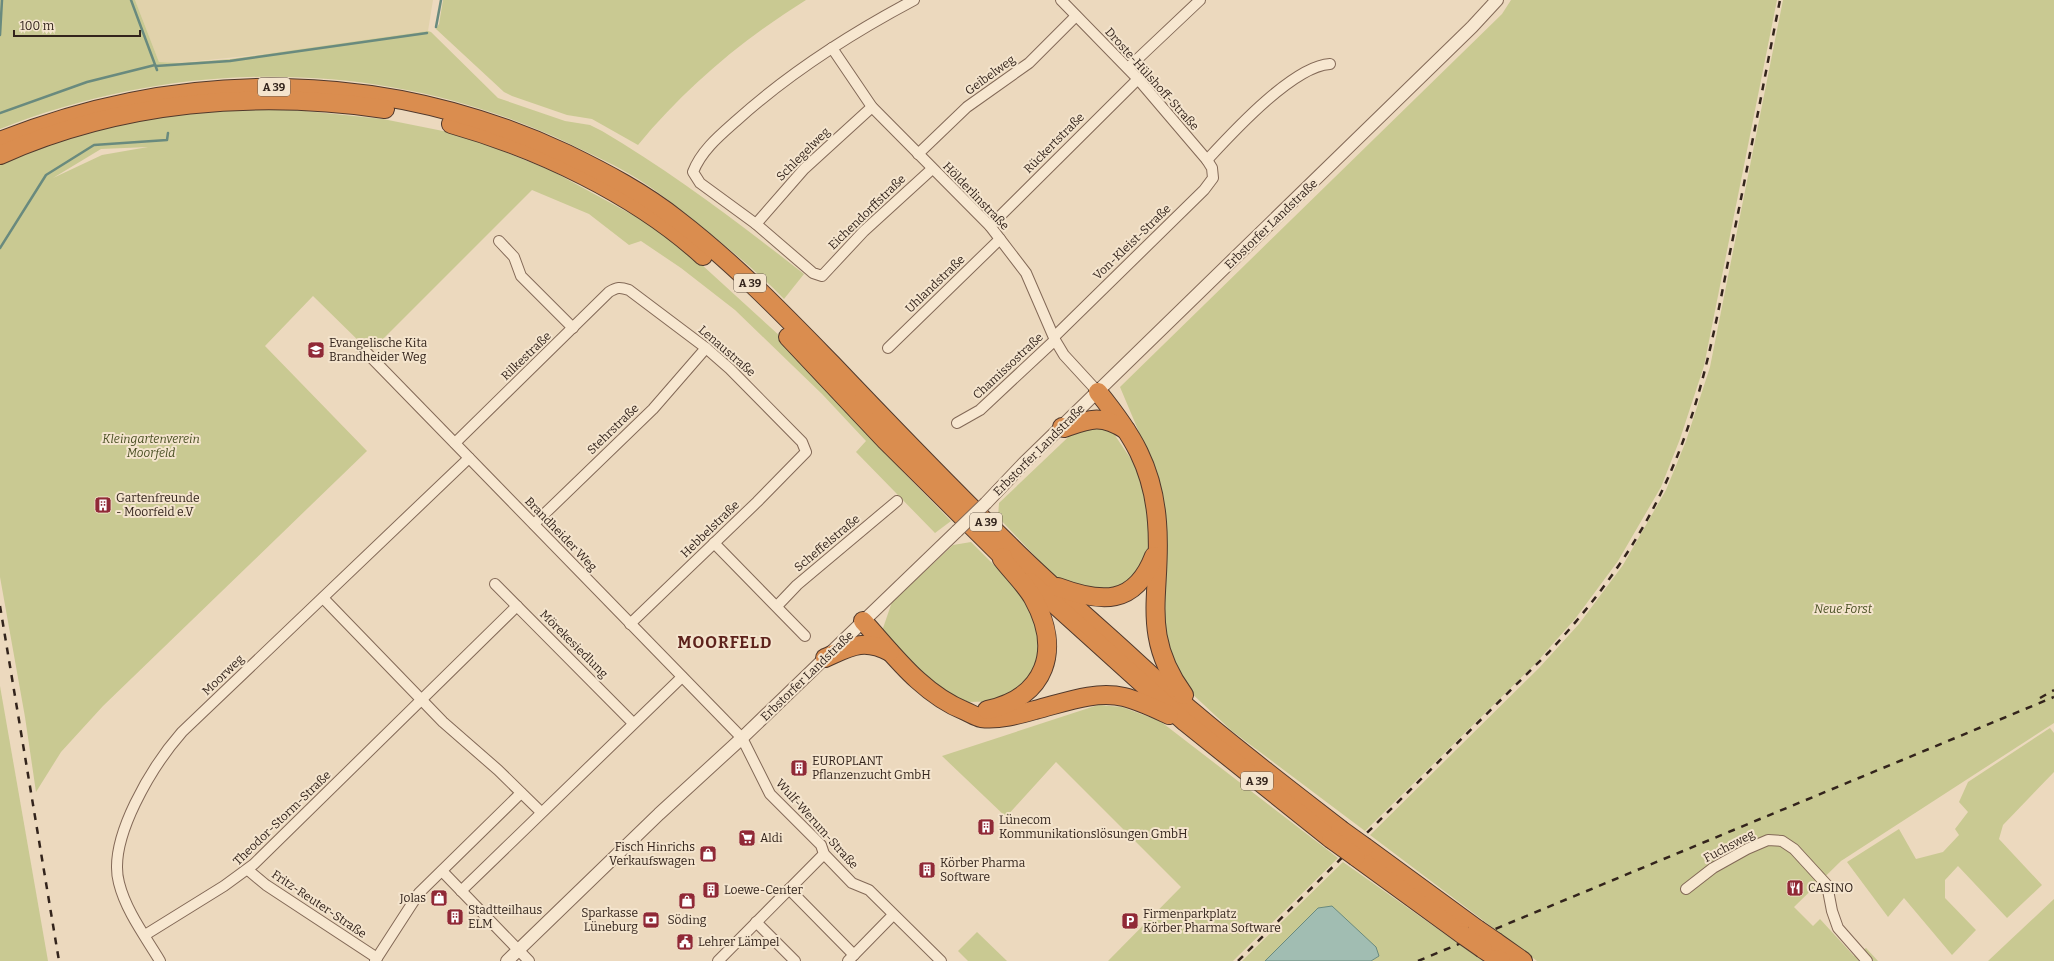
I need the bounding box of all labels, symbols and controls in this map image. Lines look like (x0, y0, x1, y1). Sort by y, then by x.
scale bar (14, 12, 140, 38)
text: 100 m (20, 19, 55, 33)
street label: Droste-Hülshoff-Straße (1102, 25, 1202, 133)
street label: Geibelweg (962, 52, 1018, 98)
road number: A 39 (258, 78, 290, 96)
street label: Rückertstraße (1021, 110, 1087, 176)
street label: Schlegelweg (773, 124, 833, 184)
street label: Hölderlinstraße (940, 159, 1012, 233)
street label: Eichendorffstraße (826, 172, 908, 252)
street label: Erbstorfer Landstraße (1222, 176, 1320, 272)
street label: Von-Kleist-Straße (1090, 201, 1174, 283)
street label: Uhlandstraße (902, 252, 968, 316)
road number: A 39 (734, 274, 766, 292)
street label: Lenaustraße (696, 323, 758, 379)
street label: Rilkestraße (498, 329, 554, 383)
street label: Chamissostraße (970, 330, 1046, 402)
place label: Evangelische Kita Brandheider Weg (329, 336, 428, 364)
school or university icon: Evangelische Kita Brandheider Weg (306, 340, 326, 360)
street label: Stehrstraße (584, 401, 642, 457)
street label: Erbstorfer Landstraße (990, 401, 1088, 499)
park label: Kleingartenverein Moorfeld (102, 432, 200, 460)
place label: Gartenfreunde - Moorfeld e.V (116, 491, 200, 519)
street label: Brandheider Weg (522, 494, 600, 574)
building icon: Gartenfreunde - Moorfeld e.V (93, 495, 113, 515)
street label: Hebbelstraße (678, 498, 742, 560)
street label: Scheffelstraße (792, 512, 862, 574)
road number: A 39 (970, 513, 1002, 531)
park label: Neue Forst (1814, 602, 1873, 616)
street label: Mörekesiedlung (537, 607, 611, 681)
street label: Erbstorfer Landstraße (758, 628, 856, 724)
district label: MOORFELD (678, 633, 772, 652)
street label: Moorweg (199, 652, 247, 698)
place label: EUROPLANT Pflanzenzucht GmbH (812, 754, 931, 782)
building icon: EUROPLANT Pflanzenzucht GmbH (789, 758, 809, 778)
street label: Theodor-Storm-Straße (230, 768, 334, 868)
road number: A 39 (1241, 772, 1273, 790)
street label: Wulf-Werum-Straße (773, 776, 861, 872)
place label: Lünecom Kommunikationslösungen GmbH (999, 813, 1188, 841)
building icon: Lünecom Kommunikationslösungen GmbH (976, 817, 996, 837)
street label: Fuchsweg (1701, 827, 1757, 865)
supermarket icon: Aldi (737, 828, 757, 848)
place label: Aldi (760, 831, 783, 845)
place label: Fisch Hinrichs Verkaufswagen (609, 840, 695, 868)
shop icon: Fisch Hinrichs Verkaufswagen (698, 844, 718, 864)
place label: Körber Pharma Software (940, 856, 1026, 884)
building icon: Körber Pharma Software (917, 860, 937, 880)
street label: Fritz-Reuter-Straße (269, 867, 369, 941)
restaurant icon: CASINO (1785, 878, 1805, 898)
building icon: Loewe-Center (701, 880, 721, 900)
place label: CASINO (1808, 881, 1853, 895)
place label: Loewe-Center (724, 883, 803, 897)
shop icon: Jolas (429, 888, 449, 908)
place label: Jolas (399, 891, 426, 905)
shop icon: Söding (677, 891, 697, 911)
place label: Stadtteilhaus ELM (468, 903, 543, 931)
place label: Sparkasse Lüneburg (581, 906, 638, 934)
building icon: Stadtteilhaus ELM (445, 907, 465, 927)
place label: Firmenparkplatz Körber Pharma Software (1143, 907, 1281, 935)
bank icon: Sparkasse Lüneburg (641, 910, 661, 930)
parking icon: Firmenparkplatz Körber Pharma Software (1120, 911, 1140, 931)
place label: Söding (668, 913, 707, 927)
public building icon: Lehrer Lämpel (675, 932, 695, 952)
place label: Lehrer Lämpel (698, 935, 780, 949)

